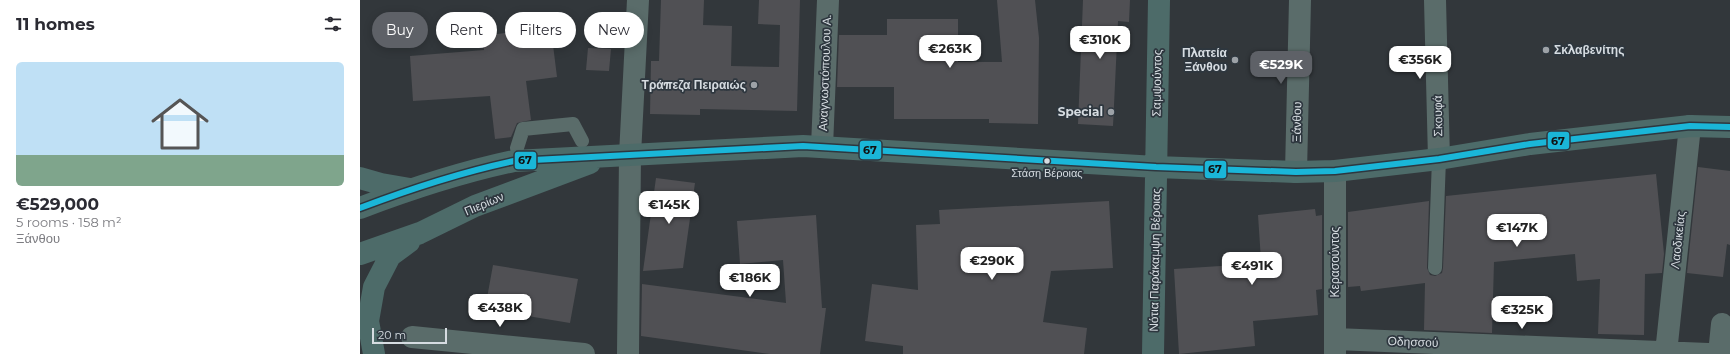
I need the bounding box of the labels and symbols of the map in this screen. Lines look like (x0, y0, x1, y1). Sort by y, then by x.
street label: Αναγνωστόπουλου Α. (815, 15, 834, 131)
pin: €310K (1072, 26, 1128, 60)
pin: €263K (922, 35, 978, 69)
place label: Σκλαβενίτης (1554, 42, 1624, 57)
place label: Πλατεία Ξάνθου (1182, 45, 1228, 74)
marker: Σκλαβενίτης (1541, 45, 1551, 55)
pin: €356K (1392, 46, 1448, 80)
street label: Σαμψούντος (1148, 49, 1165, 117)
pin: €529K (1253, 51, 1309, 85)
marker: Πλατεία Ξάνθου (1230, 55, 1240, 65)
place label: Τράπεζα Πειραιώς (642, 77, 746, 92)
marker: Τράπεζα Πειραιώς (749, 80, 759, 90)
street label: Σκουφά (1430, 95, 1445, 137)
street label: Ξάνθου (1289, 102, 1304, 142)
place label: Special (1058, 104, 1103, 119)
marker: Special (1106, 107, 1116, 117)
line badge: 67 (1547, 131, 1570, 150)
text: 67 (1551, 134, 1565, 148)
line badge: 67 (859, 140, 882, 160)
text: 67 (863, 143, 877, 157)
line badge: 67 (514, 151, 537, 170)
text: 67 (518, 153, 532, 167)
marker: Στάση Βέροιας (1042, 156, 1052, 166)
line badge: 67 (1204, 160, 1227, 179)
text: 67 (1208, 162, 1222, 176)
place label: Στάση Βέροιας (1011, 166, 1083, 180)
street label: Νότια Παράκαμψη Βέροιας (1146, 188, 1163, 332)
street label: Πιερίων (462, 189, 506, 219)
pin: €145K (641, 191, 697, 225)
street label: Λαοδικείας (1667, 210, 1688, 270)
pin: €147K (1489, 214, 1545, 248)
street label: Κερασούντος (1327, 226, 1342, 297)
pin: €290K (964, 247, 1020, 281)
pin: €491K (1224, 252, 1280, 286)
pin: €186K (722, 264, 778, 298)
pin: €438K (472, 294, 528, 328)
pin: €325K (1494, 296, 1550, 330)
scale bar (372, 326, 447, 345)
street label: Οδησσού (1387, 333, 1439, 350)

